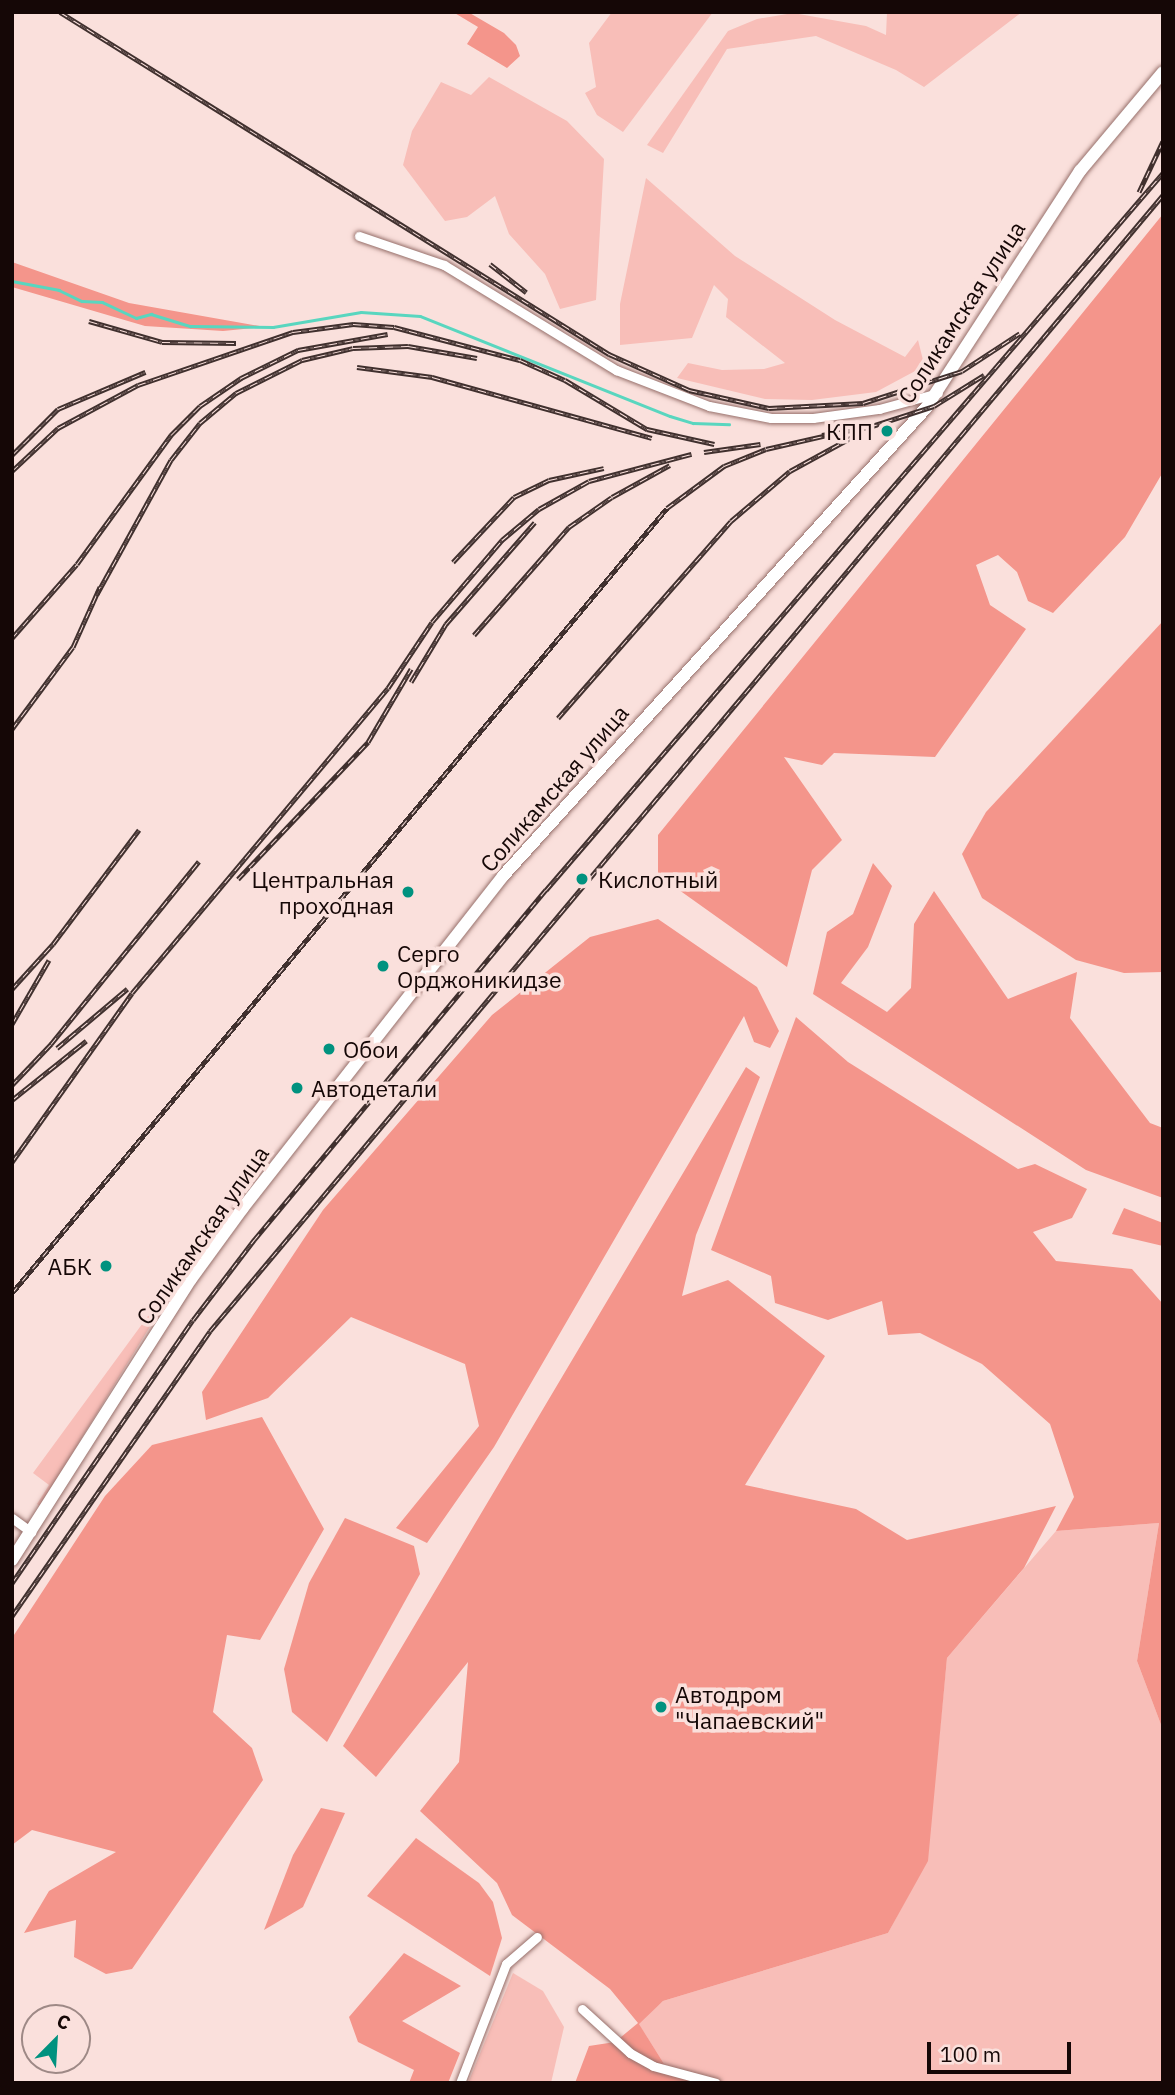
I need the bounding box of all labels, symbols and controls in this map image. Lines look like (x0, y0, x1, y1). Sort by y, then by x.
street label: Соликамская улица (892, 216, 1030, 408)
place label: КПП (826, 417, 873, 445)
marker: КПП (879, 423, 895, 439)
street label: Соликамская улица (474, 699, 634, 877)
place label: Центральная проходная (251, 865, 394, 919)
place label: Кислотный (598, 865, 718, 893)
marker: Кислотный (572, 869, 592, 889)
marker: Центральная проходная (400, 884, 416, 900)
place label: Серго Орджоникидзе (397, 939, 562, 993)
marker: Серго Орджоникидзе (375, 958, 391, 974)
place label: Обои (343, 1035, 399, 1063)
marker: Обои (321, 1041, 337, 1057)
place label: Автодетали (311, 1074, 437, 1102)
marker: Автодетали (289, 1080, 305, 1096)
street label: Соликамская улица (130, 1140, 274, 1330)
place label: АБК (47, 1252, 92, 1280)
marker: АБК (98, 1258, 114, 1274)
place label: Автодром "Чапаевский" (675, 1680, 824, 1734)
marker: Автодром "Чапаевский" (653, 1699, 669, 1715)
north arrow (21, 2004, 91, 2074)
text: С (53, 2008, 74, 2035)
scale bar (930, 2028, 1074, 2072)
text: 100 m (940, 2040, 1001, 2068)

